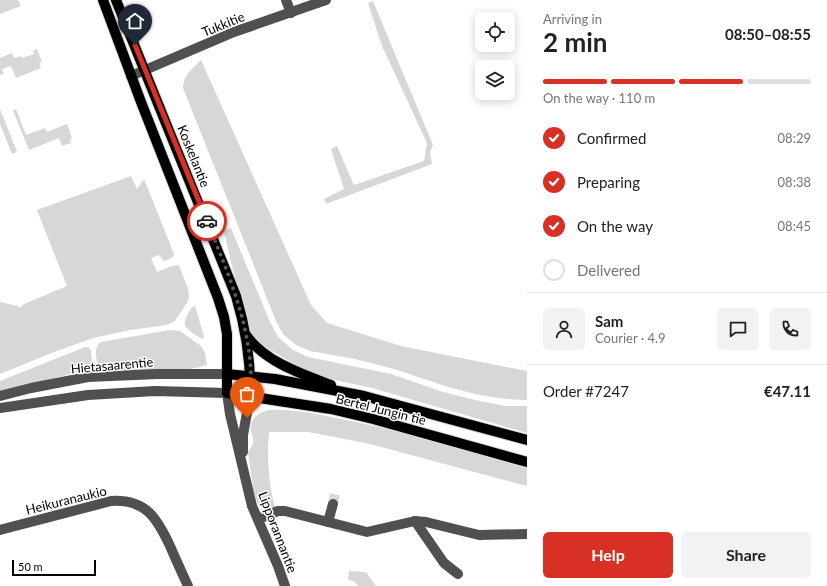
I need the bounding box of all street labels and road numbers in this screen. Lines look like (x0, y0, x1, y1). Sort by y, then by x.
street label: Tukkitie (199, 8, 247, 40)
street label: Koskelantie (174, 123, 214, 190)
street label: Hietasaarentie (70, 353, 154, 377)
street label: Bertel Jungin tie (334, 390, 428, 428)
street label: Heikuranaukio (24, 482, 108, 518)
street label: Lipporannantie (255, 489, 301, 575)

